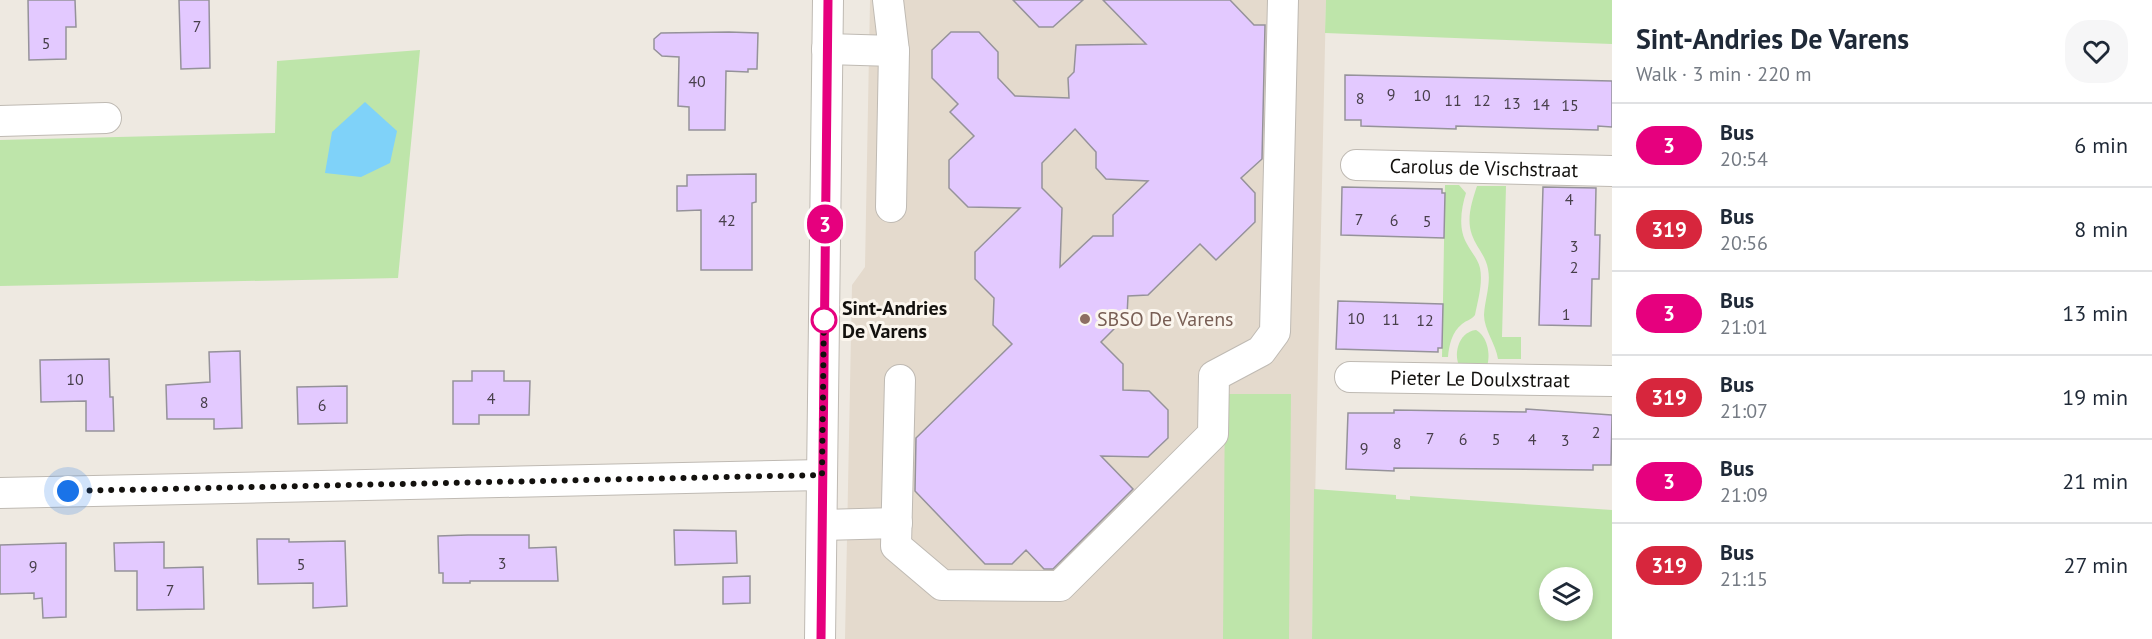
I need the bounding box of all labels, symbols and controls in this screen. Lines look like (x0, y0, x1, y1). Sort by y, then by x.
house number: 7 (193, 16, 201, 36)
text: Sint-Andries De Varens (1636, 20, 1909, 57)
button: heart (2065, 20, 2128, 83)
house number: 5 (42, 33, 50, 53)
text: Walk · 3 min · 220 m (1636, 61, 1812, 87)
house number: 40 (688, 71, 706, 91)
house number: 9 (1387, 84, 1395, 104)
house number: 10 (1413, 85, 1431, 105)
house number: 8 (1356, 88, 1364, 108)
house number: 11 (1444, 90, 1462, 110)
house number: 12 (1473, 90, 1491, 110)
house number: 13 (1503, 93, 1521, 113)
house number: 14 (1532, 94, 1550, 114)
house number: 15 (1561, 95, 1579, 115)
text: Bus (1720, 118, 1754, 146)
text: 6 min (2074, 131, 2128, 159)
text: 3 (1663, 132, 1675, 159)
text: 20:54 (1720, 146, 1768, 172)
street label: Carolus de Vischstraat (1389, 153, 1579, 183)
house number: 4 (1565, 189, 1574, 209)
text: Bus (1720, 202, 1754, 230)
line badge: 3 (806, 204, 844, 244)
house number: 7 (1355, 209, 1363, 229)
house number: 42 (718, 210, 736, 230)
house number: 6 (1390, 210, 1398, 230)
text: 3 (819, 211, 831, 238)
house number: 5 (1423, 211, 1431, 231)
text: 8 min (2074, 215, 2128, 243)
text: 319 (1651, 216, 1687, 243)
text: 20:56 (1720, 230, 1768, 256)
house number: 3 (1570, 236, 1578, 256)
house number: 2 (1570, 257, 1578, 277)
text: Bus (1720, 286, 1754, 314)
place label: Sint-Andries De Varens (842, 295, 947, 344)
text: 13 min (2062, 299, 2128, 327)
text: 3 (1663, 300, 1675, 327)
house number: 1 (1562, 304, 1570, 324)
place label: SBSO De Varens (1097, 306, 1234, 332)
marker: Sint-Andries De Varens (811, 307, 837, 333)
house number: 10 (1347, 308, 1365, 328)
house number: 11 (1382, 309, 1400, 329)
house number: 12 (1416, 310, 1434, 330)
marker: SBSO De Varens (1078, 312, 1092, 326)
text: 21:01 (1720, 314, 1768, 340)
street label: Pieter Le Doulxstraat (1390, 365, 1570, 393)
house number: 10 (66, 369, 84, 389)
text: Bus (1720, 370, 1754, 398)
text: 19 min (2062, 383, 2128, 411)
text: 319 (1651, 384, 1687, 411)
house number: 4 (487, 388, 496, 408)
house number: 8 (200, 392, 208, 412)
house number: 6 (318, 395, 326, 415)
text: 21:07 (1720, 398, 1768, 424)
house number: 2 (1592, 422, 1600, 442)
house number: 7 (1426, 428, 1434, 448)
house number: 6 (1459, 429, 1467, 449)
house number: 5 (1492, 429, 1500, 449)
house number: 4 (1528, 429, 1537, 449)
house number: 3 (1561, 430, 1569, 450)
house number: 8 (1393, 433, 1401, 453)
house number: 9 (1360, 438, 1368, 458)
text: Bus (1720, 454, 1754, 482)
text: 21 min (2062, 467, 2128, 495)
text: 3 (1663, 468, 1675, 495)
your location (53, 476, 83, 506)
text: 21:09 (1720, 482, 1768, 508)
text: Bus (1720, 538, 1754, 566)
text: 27 min (2064, 551, 2128, 579)
text: 319 (1651, 552, 1687, 579)
house number: 3 (498, 553, 506, 573)
house number: 5 (297, 554, 305, 574)
house number: 9 (29, 556, 37, 576)
text: 21:15 (1720, 566, 1768, 592)
map controls (1539, 567, 1593, 621)
button: layers (1539, 567, 1593, 621)
house number: 7 (166, 580, 174, 600)

